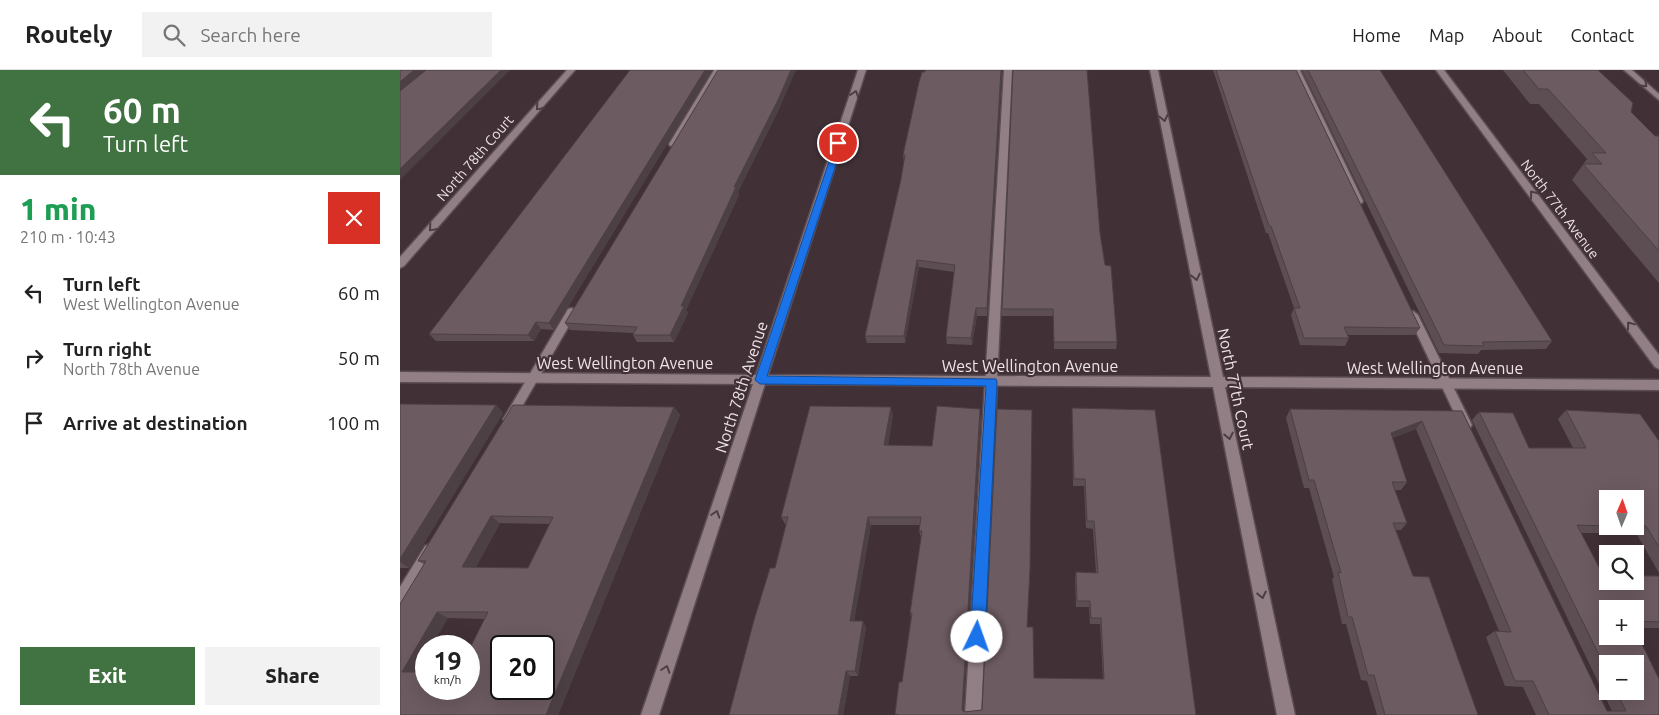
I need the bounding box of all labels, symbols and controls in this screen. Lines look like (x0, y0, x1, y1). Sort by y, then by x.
search box (142, 12, 492, 57)
text: Routely (25, 21, 112, 48)
icon: search (160, 21, 188, 49)
text: Search here (200, 24, 301, 46)
text: Home (1352, 25, 1401, 45)
text: Map (1429, 25, 1464, 45)
text: About (1492, 25, 1542, 45)
text: Contact (1570, 25, 1634, 45)
one-way arrow (1638, 78, 1647, 87)
icon: left (20, 90, 85, 155)
text: 60 m (103, 90, 181, 130)
one-way arrow (849, 90, 859, 99)
one-way arrow (536, 101, 545, 110)
street label: North 78th Court (433, 112, 517, 204)
one-way arrow (1158, 113, 1169, 122)
pin (817, 122, 859, 164)
icon: arrive (824, 129, 852, 157)
text: Turn left (103, 131, 188, 156)
street label: North 77th Avenue (1518, 156, 1602, 262)
one-way arrow (1530, 191, 1538, 200)
text: 1 min (20, 192, 96, 226)
button: close (328, 192, 380, 244)
one-way arrow (428, 223, 437, 232)
text: 210 m · 10:43 (20, 228, 116, 246)
one-way arrow (1191, 272, 1201, 281)
text: Turn left (63, 273, 141, 295)
icon: left (20, 279, 48, 307)
text: 60 m (338, 282, 380, 304)
text: West Wellington Avenue (63, 295, 240, 313)
street label: North 78th Avenue (711, 319, 771, 455)
one-way arrow (1627, 321, 1636, 331)
street label: North 77th Court (1214, 327, 1258, 452)
text: Turn right (63, 338, 151, 360)
icon: right (20, 344, 48, 372)
text: 50 m (338, 347, 380, 369)
street label: West Wellington Avenue (537, 354, 713, 372)
street label: West Wellington Avenue (942, 357, 1118, 375)
street label: West Wellington Avenue (1347, 359, 1523, 377)
text: North 78th Avenue (63, 360, 200, 378)
icon: arrive (20, 409, 48, 437)
text: Arrive at destination (63, 412, 248, 434)
text: 100 m (327, 412, 380, 434)
one-way arrow (1223, 432, 1234, 441)
north arrow (1599, 490, 1644, 535)
map controls (1599, 490, 1644, 700)
one-way arrow (711, 511, 721, 519)
button: search (1599, 545, 1644, 590)
one-way arrow (1256, 591, 1267, 600)
button: + (1599, 600, 1644, 645)
position arrow (950, 610, 1002, 662)
speed limit sign: 20 (490, 635, 555, 700)
button: Exit (20, 647, 195, 705)
button: Share (205, 647, 380, 705)
text: 19 (433, 647, 462, 675)
button: − (1599, 655, 1644, 700)
one-way arrow (660, 665, 670, 673)
text: km/h (434, 673, 461, 686)

